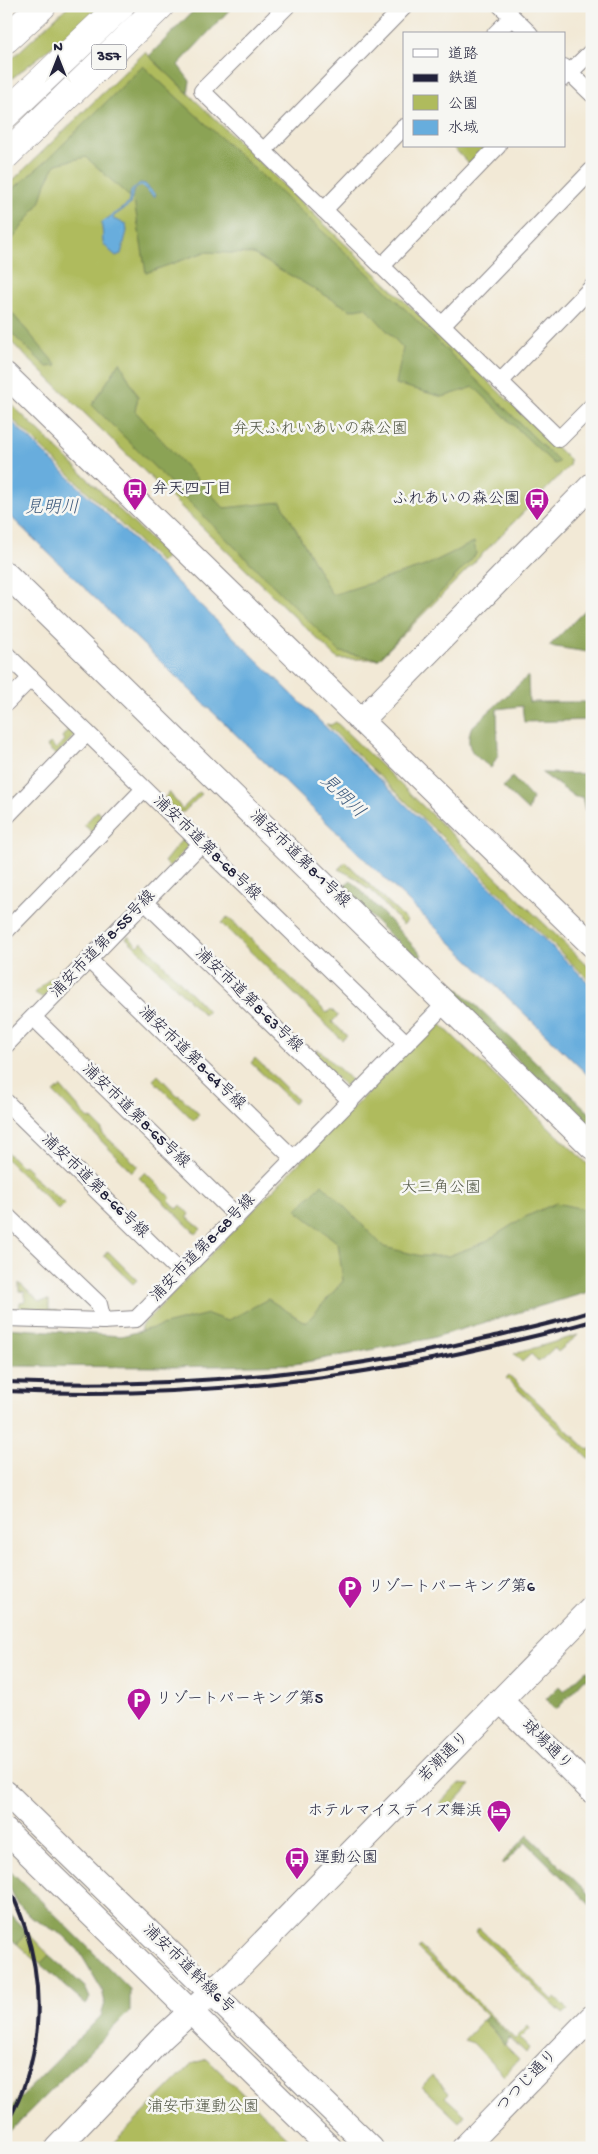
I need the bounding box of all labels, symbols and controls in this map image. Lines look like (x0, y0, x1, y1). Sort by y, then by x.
north arrow (32, 32, 82, 82)
legend (403, 32, 566, 148)
text: N (53, 39, 63, 56)
road number: 357 (92, 44, 126, 70)
text: 道路 (448, 46, 478, 64)
text: 鉄道 (448, 70, 478, 88)
text: 公園 (448, 96, 478, 114)
text: 水域 (448, 119, 478, 138)
park label: 弁天ふれいあいの森公園 (232, 419, 408, 440)
bus stop icon: 弁天四丁目 (122, 477, 148, 511)
place label: 弁天四丁目 (152, 479, 232, 500)
bus stop icon: ふれあいの森公園 (524, 487, 550, 521)
place label: ふれあいの森公園 (392, 489, 520, 510)
water label: 見明川 (25, 498, 79, 519)
water label: 見明川 (315, 771, 369, 823)
street label: 浦安市道第8-68号線 (148, 791, 265, 905)
street label: 浦安市道第8-1号線 (245, 806, 355, 913)
street label: 浦安市道第8-55号線 (46, 886, 160, 1003)
street label: 浦安市道第8-63号線 (190, 943, 307, 1057)
street label: 浦安市道第8-64号線 (134, 1002, 250, 1115)
street label: 浦安市道第8-65号線 (77, 1059, 194, 1173)
street label: 浦安市道第8-66号線 (36, 1129, 153, 1243)
park label: 大三角公園 (401, 1178, 481, 1199)
street label: 浦安市道第8-68号線 (146, 1190, 260, 1307)
parking icon: リゾートパーキング第6 (337, 1575, 363, 1609)
place label: リゾートパーキング第6 (368, 1577, 536, 1598)
parking icon: リゾートパーキング第5 (126, 1687, 152, 1721)
place label: リゾートパーキング第5 (156, 1689, 323, 1710)
street label: 球場通り (517, 1715, 577, 1775)
street label: 若潮通り (415, 1728, 474, 1787)
hotel icon: ホテルマイステイズ舞浜 (486, 1799, 512, 1833)
place label: ホテルマイステイズ舞浜 (307, 1801, 482, 1822)
bus stop icon: 運動公園 (284, 1846, 310, 1880)
place label: 運動公園 (314, 1849, 378, 1869)
street label: 浦安市道幹線6号 (138, 1920, 239, 2019)
street label: つつじ通り (493, 2046, 563, 2117)
park label: 浦安市運動公園 (147, 2098, 259, 2118)

